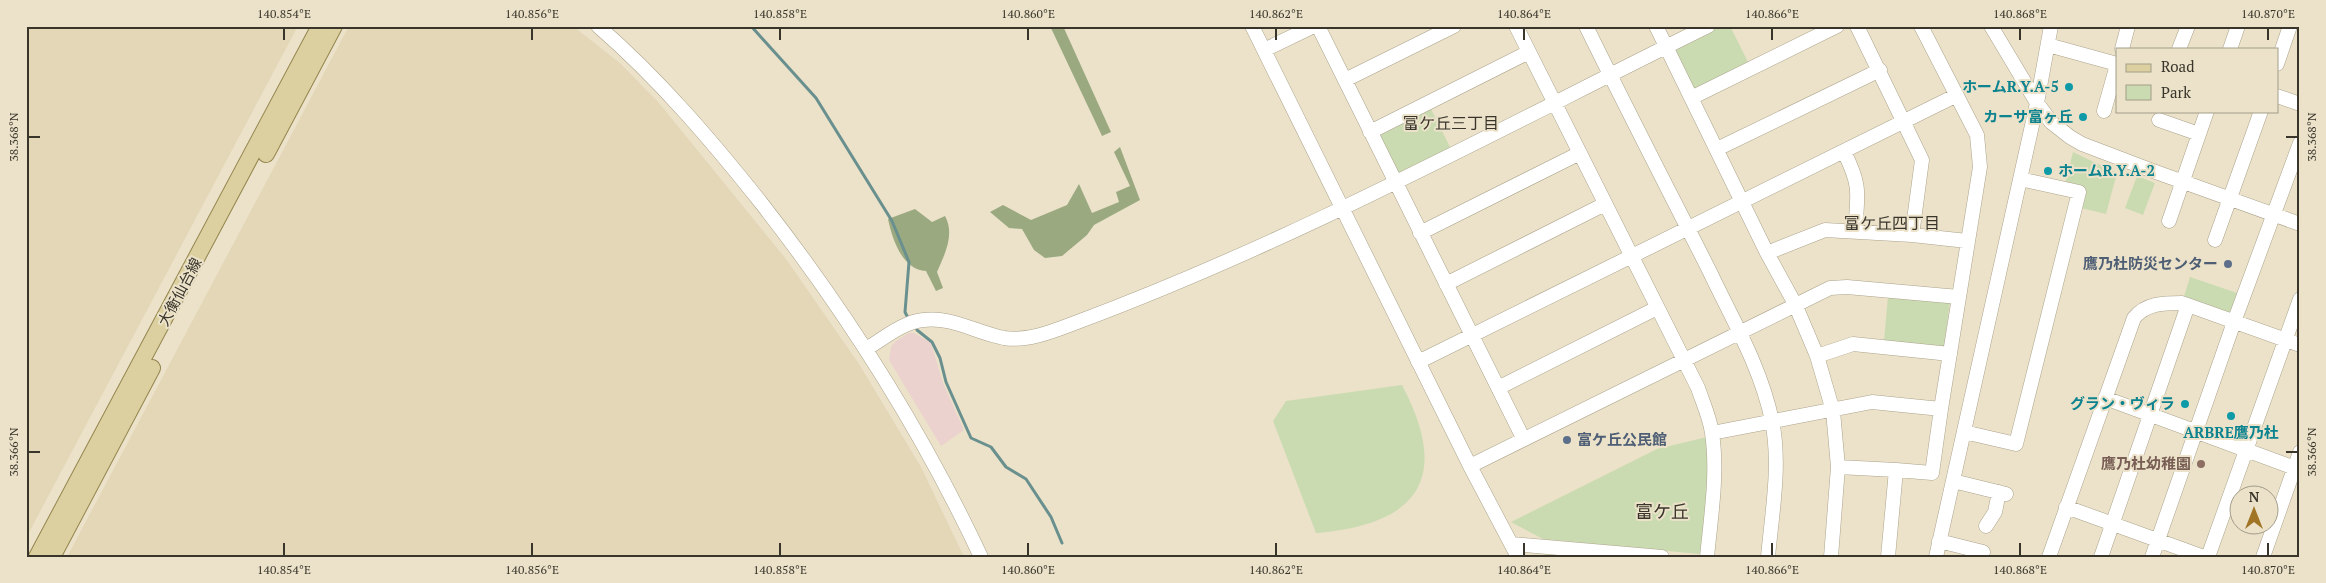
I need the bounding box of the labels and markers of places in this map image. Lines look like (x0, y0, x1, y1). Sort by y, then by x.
place label: ホームR.Y.A-5 (1962, 76, 2059, 96)
marker: ホームR.Y.A-5 (2063, 81, 2075, 93)
place label: カーサ富ヶ丘 (1983, 106, 2073, 126)
marker: カーサ富ヶ丘 (2077, 111, 2089, 123)
place label: ホームR.Y.A-2 (2058, 160, 2155, 180)
marker: ホームR.Y.A-2 (2042, 165, 2054, 177)
place label: 鷹乃杜防災センター (2083, 253, 2218, 273)
marker: 鷹乃杜防災センター (2222, 258, 2234, 270)
place label: グラン・ヴィラ (2070, 393, 2175, 413)
marker: グラン・ヴィラ (2179, 398, 2191, 410)
marker: ARBRE鷹乃杜 (2225, 410, 2237, 422)
place label: ARBRE鷹乃杜 (2183, 422, 2279, 442)
place label: 富ケ丘公民館 (1577, 429, 1667, 449)
marker: 富ケ丘公民館 (1561, 434, 1573, 446)
place label: 鷹乃杜幼稚園 (2101, 453, 2191, 473)
marker: 鷹乃杜幼稚園 (2195, 458, 2207, 470)

